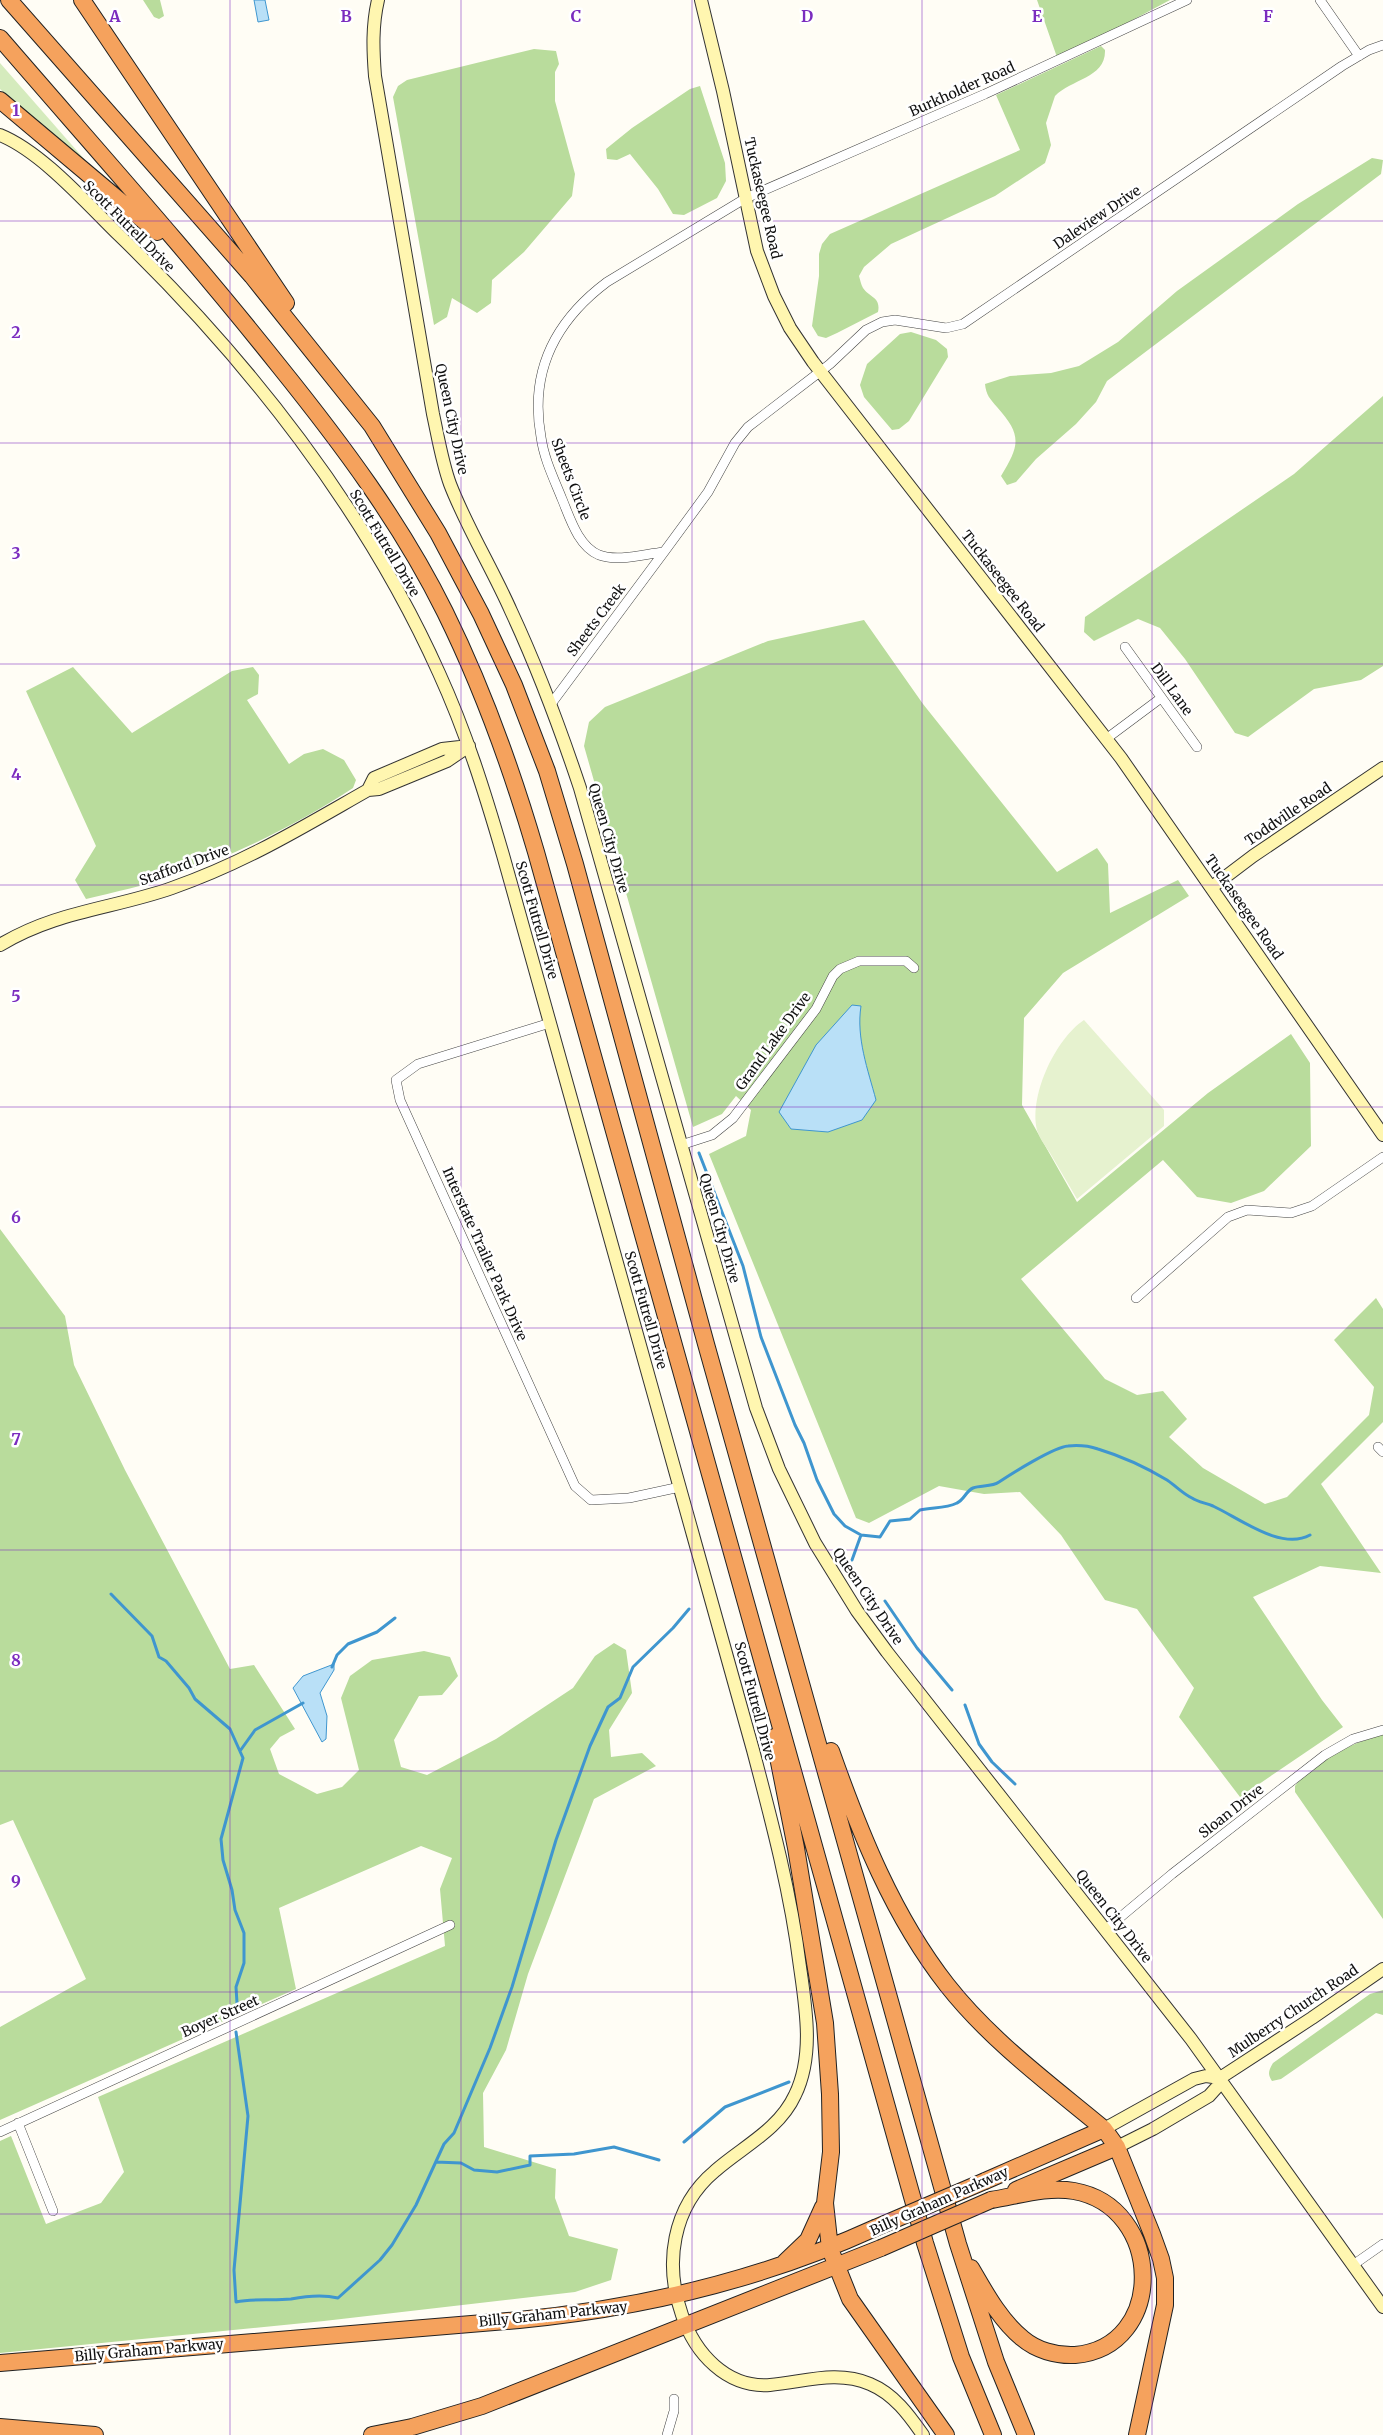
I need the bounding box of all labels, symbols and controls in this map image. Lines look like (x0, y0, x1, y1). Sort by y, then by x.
text: A (108, 6, 121, 26)
text: B (340, 6, 352, 26)
text: C (571, 6, 581, 26)
text: D (801, 6, 813, 26)
text: E (1032, 6, 1043, 26)
text: F (1263, 6, 1273, 26)
street label: Burkholder Road (906, 57, 1018, 120)
text: 1 (12, 100, 20, 120)
street label: Tuckaseegee Road (740, 135, 786, 261)
street label: Scott Futrell Drive (79, 176, 179, 276)
street label: Daleview Drive (1050, 181, 1144, 253)
text: 2 (11, 322, 21, 342)
street label: Queen City Drive (431, 362, 473, 476)
street label: Sheets Circle (547, 436, 595, 522)
street label: Scott Futrell Drive (346, 486, 424, 600)
street label: Tuckaseegee Road (958, 527, 1049, 636)
text: 3 (11, 543, 21, 563)
street label: Sheets Creek (563, 580, 629, 660)
street label: Dill Lane (1147, 659, 1197, 719)
text: 4 (11, 764, 21, 784)
street label: Toddville Road (1241, 778, 1335, 850)
street label: Queen City Drive (585, 781, 633, 895)
street label: Stafford Drive (137, 840, 231, 890)
street label: Tuckaseegee Road (1201, 851, 1287, 963)
street label: Scott Futrell Drive (512, 859, 562, 981)
text: 5 (11, 986, 21, 1006)
street label: Grand Lake Drive (731, 988, 815, 1094)
street label: Interstate Trailer Park Drive (438, 1164, 532, 1344)
street label: Queen City Drive (696, 1171, 744, 1285)
text: 6 (11, 1207, 21, 1227)
street label: Scott Futrell Drive (621, 1249, 671, 1371)
text: 7 (11, 1429, 21, 1449)
street label: Queen City Drive (829, 1544, 907, 1648)
street label: Scott Futrell Drive (731, 1640, 779, 1762)
text: 8 (11, 1650, 21, 1670)
street label: Sloan Drive (1195, 1780, 1267, 1842)
street label: Queen City Drive (1072, 1866, 1156, 1966)
text: 9 (11, 1871, 21, 1891)
street label: Mulberry Church Road (1225, 1960, 1362, 2061)
street label: Boyer Street (179, 1991, 262, 2041)
street label: Billy Graham Parkway (867, 2162, 1012, 2240)
street label: Billy Graham Parkway (478, 2297, 629, 2331)
street label: Billy Graham Parkway (74, 2334, 225, 2365)

